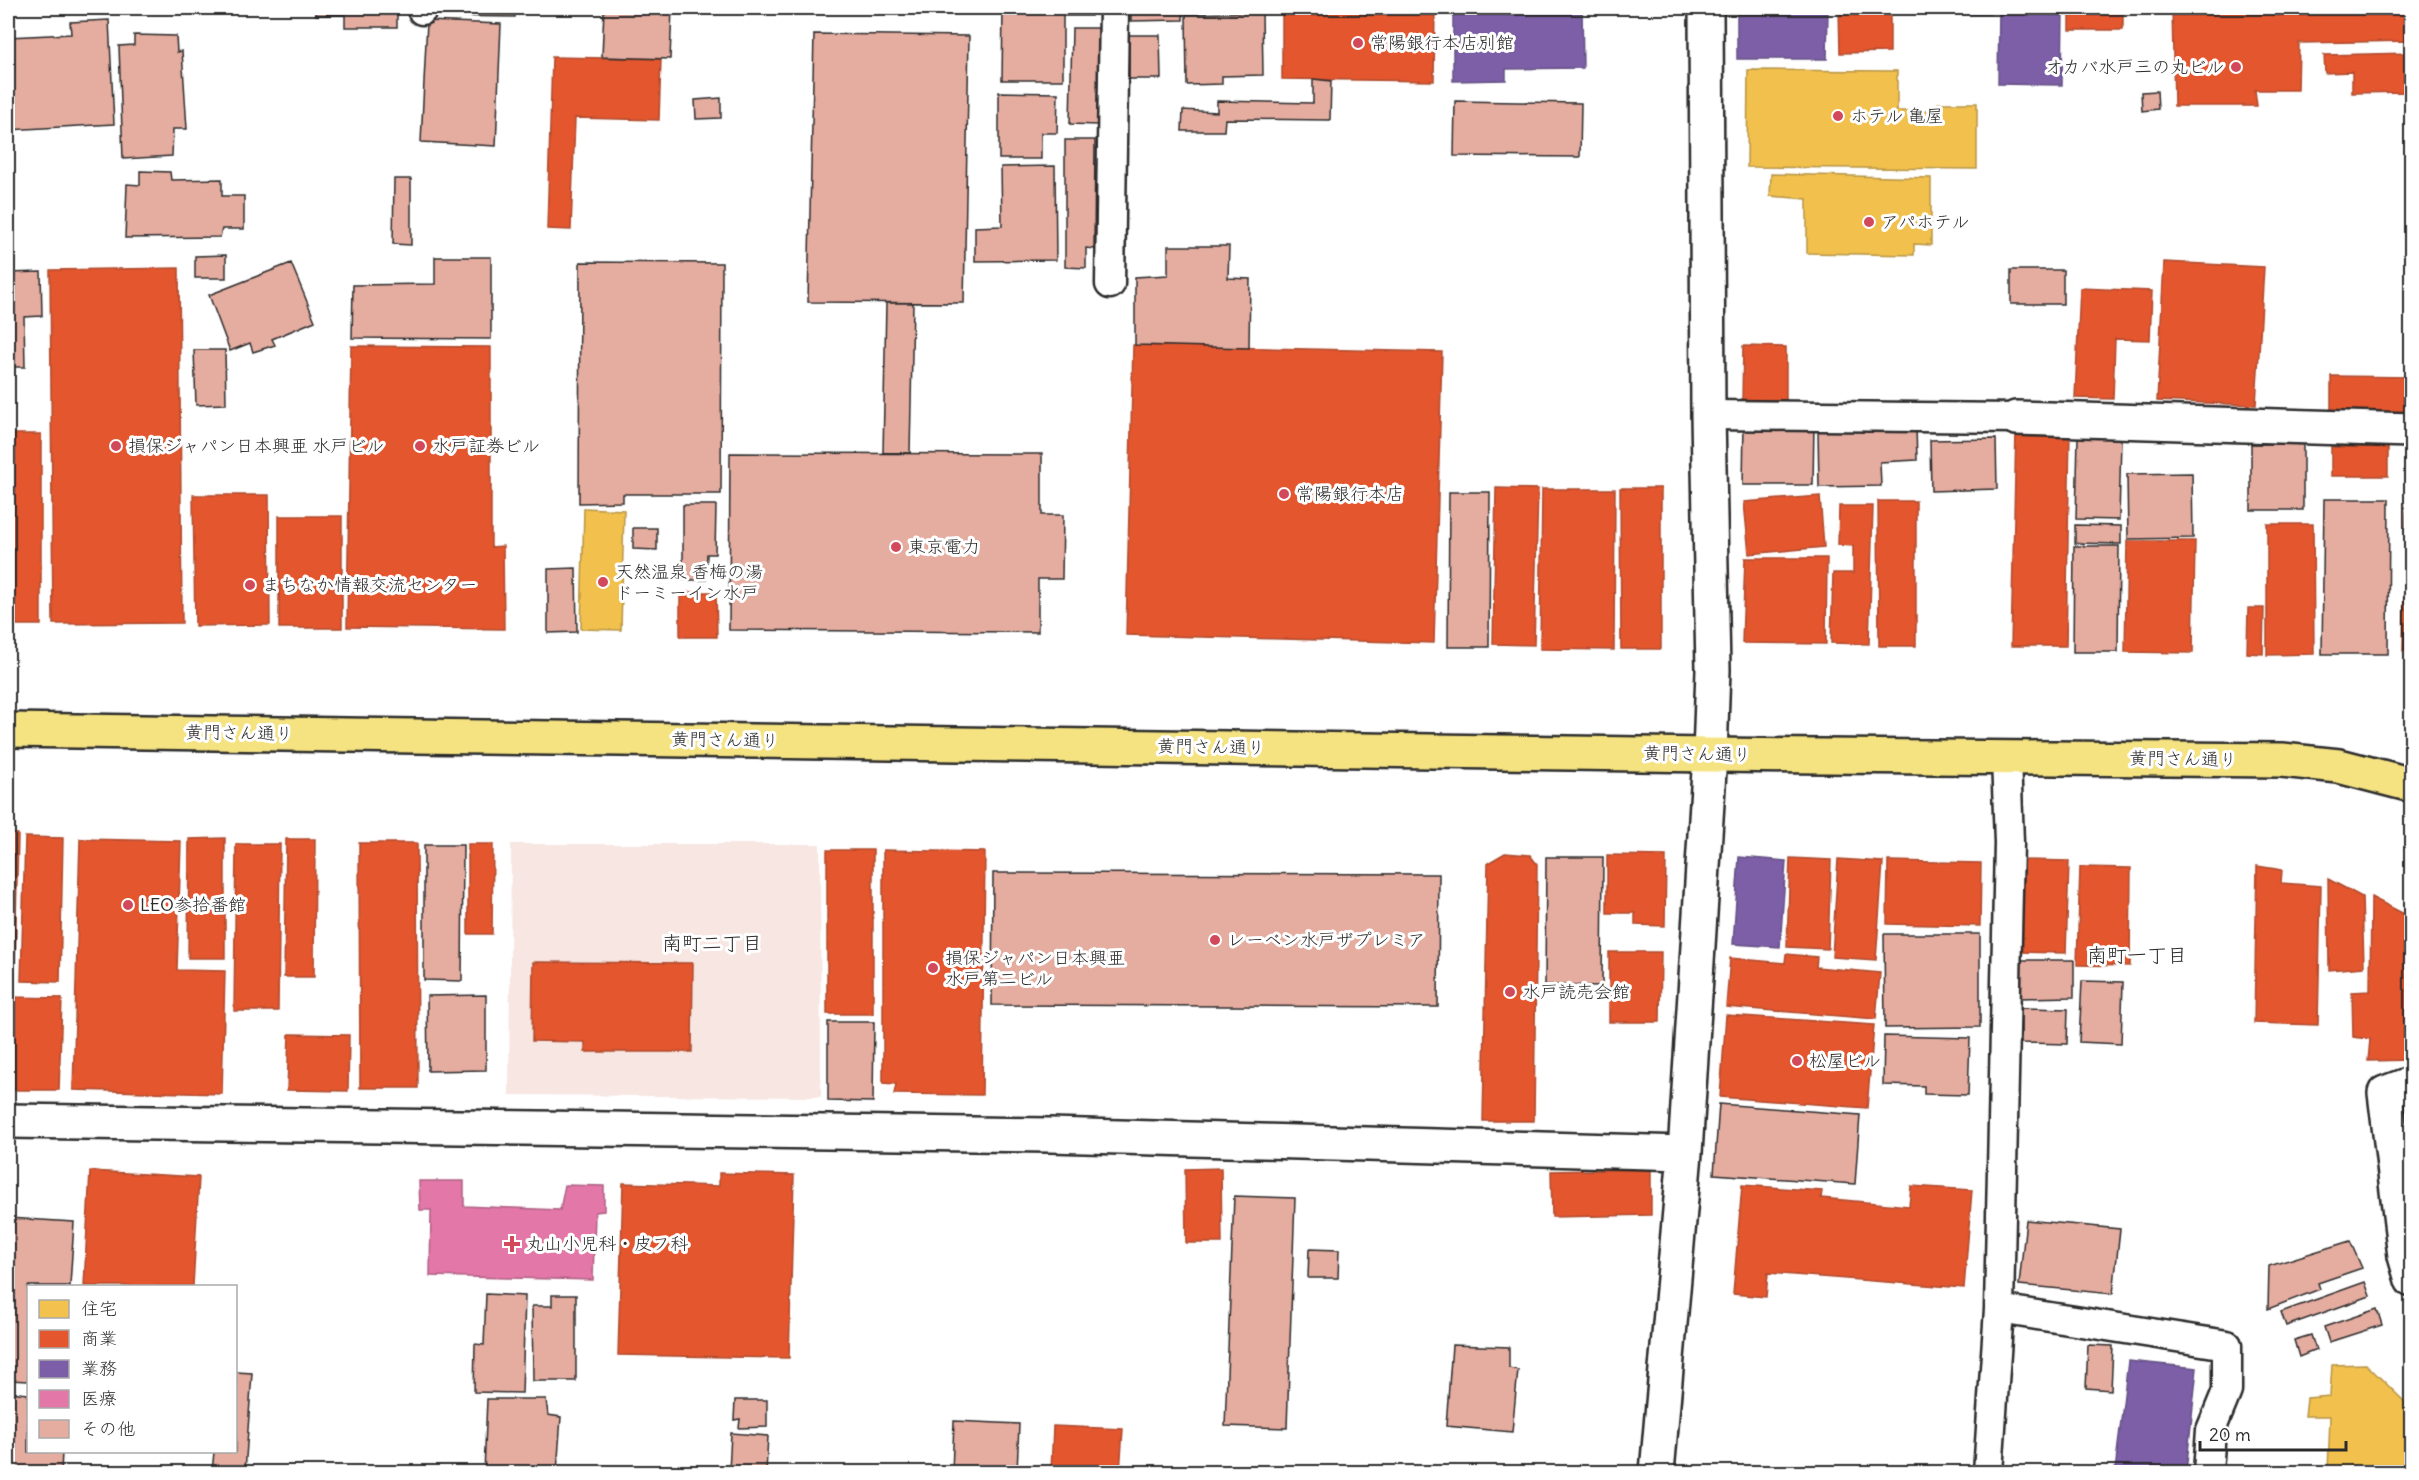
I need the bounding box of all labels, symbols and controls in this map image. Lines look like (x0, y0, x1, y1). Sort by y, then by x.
place label: 常陽銀行本店別館 (1370, 31, 1514, 54)
marker: 常陽銀行本店別館 (1351, 36, 1365, 50)
place label: オカバ水戸三の丸ビル (2045, 55, 2224, 78)
marker: オカバ水戸三の丸ビル (2229, 60, 2243, 74)
place label: ホテル 亀屋 (1850, 104, 1944, 127)
marker: ホテル 亀屋 (1831, 109, 1845, 123)
place label: アパホテル (1881, 210, 1969, 233)
marker: アパホテル (1862, 215, 1876, 229)
place label: 損保ジャパン日本興亜 水戸ビル (128, 434, 384, 457)
place label: 水戸証券ビル (432, 434, 540, 457)
marker: 損保ジャパン日本興亜 水戸ビル (109, 439, 123, 453)
marker: 水戸証券ビル (413, 439, 427, 453)
place label: 常陽銀行本店 (1296, 482, 1404, 505)
marker: 常陽銀行本店 (1277, 487, 1291, 501)
place label: 東京電力 (908, 535, 980, 558)
marker: 東京電力 (889, 540, 903, 554)
place label: 天然温泉 香梅の湯 ドーミーイン水戸 (615, 560, 763, 604)
place label: まちなか情報交流センター (262, 573, 477, 596)
marker: 天然温泉 香梅の湯 ドーミーイン水戸 (596, 575, 610, 589)
marker: まちなか情報交流センター (243, 578, 257, 592)
street label: 黄門さん通り (185, 720, 293, 745)
street label: 黄門さん通り (671, 727, 779, 752)
street label: 黄門さん通り (1157, 734, 1265, 759)
street label: 黄門さん通り (1643, 741, 1751, 766)
street label: 黄門さん通り (2129, 746, 2237, 771)
place label: LEO参拾番館 (140, 893, 246, 916)
marker: LEO参拾番館 (121, 898, 135, 912)
place label: レーベン水戸ザプレミア (1227, 928, 1426, 951)
district label: 南町二丁目 (662, 930, 762, 955)
marker: レーベン水戸ザプレミア (1208, 933, 1222, 947)
district label: 南町一丁目 (2087, 942, 2187, 967)
place label: 損保ジャパン日本興亜 水戸第二ビル (945, 946, 1125, 990)
marker: 損保ジャパン日本興亜 水戸第二ビル (926, 961, 940, 975)
place label: 水戸読売会館 (1522, 980, 1630, 1003)
marker: 水戸読売会館 (1503, 985, 1517, 999)
place label: 松屋ビル (1809, 1049, 1881, 1072)
marker: 松屋ビル (1790, 1054, 1804, 1068)
place label: 丸山小児科・皮フ科 (526, 1232, 688, 1255)
marker: 丸山小児科・皮フ科 (503, 1235, 521, 1253)
legend (27, 1285, 237, 1453)
text: 住宅 (81, 1297, 117, 1320)
text: 商業 (81, 1327, 117, 1350)
text: 業務 (81, 1357, 117, 1380)
text: 医療 (81, 1387, 117, 1410)
scale bar (2200, 1414, 2346, 1452)
text: その他 (81, 1417, 135, 1440)
text: 20 m (2209, 1423, 2251, 1446)

